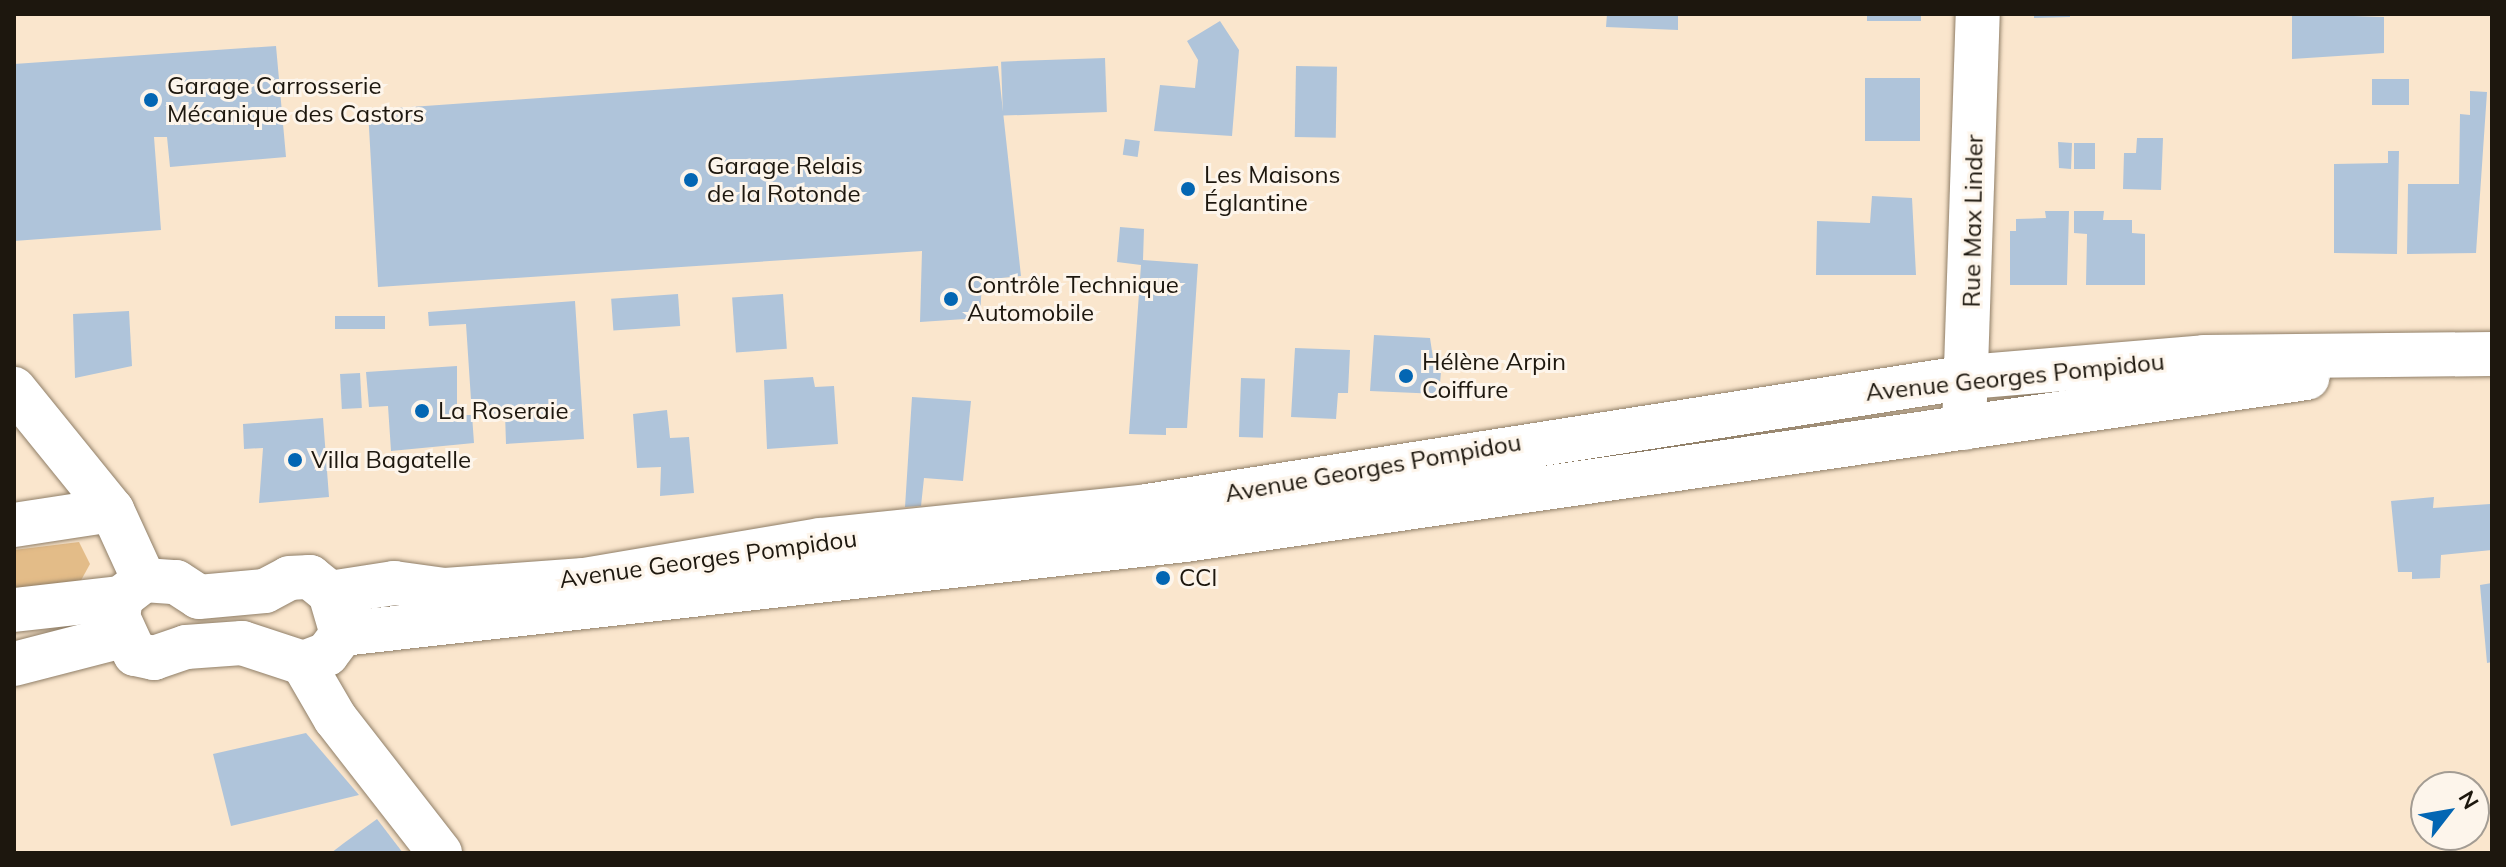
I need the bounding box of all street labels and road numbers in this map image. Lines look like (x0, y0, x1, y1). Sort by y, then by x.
street label: Rue Max Linder (1957, 134, 1989, 308)
street label: Avenue Georges Pompidou (1864, 347, 2166, 407)
street label: Avenue Georges Pompidou (1223, 428, 1523, 508)
street label: Avenue Georges Pompidou (557, 524, 859, 594)

